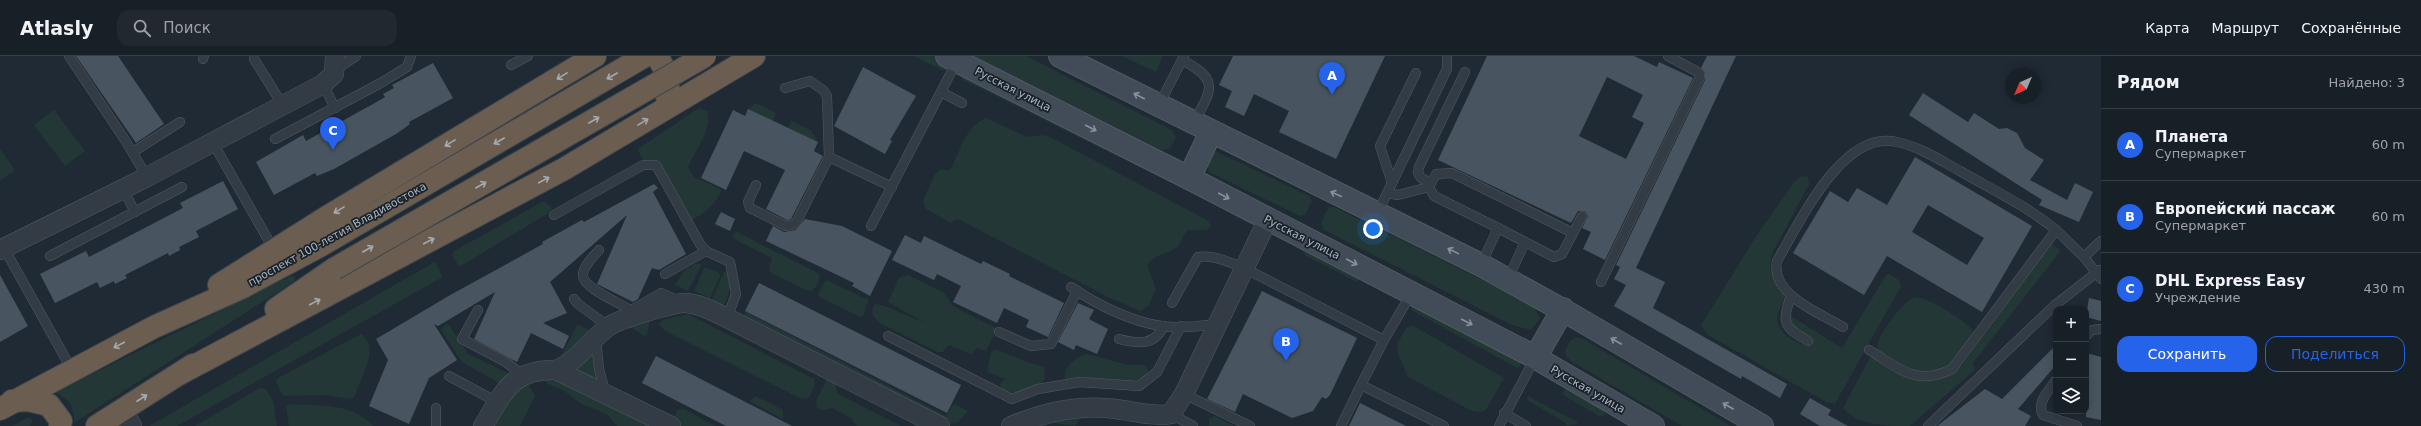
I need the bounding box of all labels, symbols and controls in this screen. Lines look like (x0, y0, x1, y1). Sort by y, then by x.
search box (117, 10, 397, 46)
text: Atlasly (20, 17, 93, 39)
icon: search (131, 17, 153, 39)
text: Поиск (163, 19, 211, 37)
text: Карта (2145, 20, 2189, 36)
text: Маршрут (2211, 20, 2279, 36)
text: Сохранённые (2301, 20, 2401, 36)
pin: A (1319, 62, 1345, 95)
street label: Русская улица (973, 65, 1053, 114)
north arrow (2005, 68, 2041, 104)
one-way arrow (557, 72, 568, 80)
one-way arrow (606, 72, 618, 80)
text: Рядом (2117, 72, 2180, 92)
text: Найдено: 3 (2329, 75, 2405, 90)
one-way arrow (1133, 92, 1145, 99)
one-way arrow (588, 115, 600, 123)
pin: C (320, 117, 346, 150)
one-way arrow (637, 118, 649, 126)
one-way arrow (1084, 125, 1096, 133)
text: Планета (2155, 128, 2228, 146)
text: A (2125, 137, 2135, 152)
text: 60 m (2372, 137, 2405, 152)
one-way arrow (493, 138, 505, 146)
one-way arrow (445, 139, 456, 147)
text: Супермаркет (2155, 146, 2246, 161)
one-way arrow (538, 175, 550, 183)
street label: проспект 100-летия Владивостока (246, 180, 429, 289)
one-way arrow (475, 180, 487, 188)
one-way arrow (1331, 190, 1343, 197)
one-way arrow (1218, 193, 1230, 200)
text: Европейский пассаж (2155, 200, 2335, 218)
one-way arrow (333, 206, 345, 214)
text: B (2125, 209, 2135, 224)
text: 60 m (2372, 209, 2405, 224)
street label: Русская улица (1262, 213, 1342, 262)
text: Супермаркет (2155, 218, 2246, 233)
your location (1363, 219, 1383, 239)
one-way arrow (423, 236, 435, 244)
one-way arrow (362, 245, 374, 253)
one-way arrow (1448, 247, 1460, 254)
one-way arrow (1346, 259, 1358, 267)
text: DHL Express Easy (2155, 272, 2305, 290)
text: C (2125, 281, 2135, 296)
text: 430 m (2363, 281, 2405, 296)
text: Учреждение (2155, 290, 2241, 305)
one-way arrow (308, 298, 320, 305)
map controls (2053, 306, 2089, 414)
button: + (2053, 306, 2089, 342)
one-way arrow (1461, 319, 1473, 327)
pin: B (1273, 328, 1299, 361)
one-way arrow (1610, 336, 1622, 344)
button: Сохранить (2117, 336, 2257, 372)
button: Поделиться (2265, 336, 2405, 372)
one-way arrow (114, 342, 126, 349)
button: − (2053, 342, 2089, 378)
street label: Русская улица (1548, 363, 1627, 416)
button: layers (2053, 378, 2089, 414)
one-way arrow (136, 394, 147, 402)
one-way arrow (1722, 402, 1734, 410)

